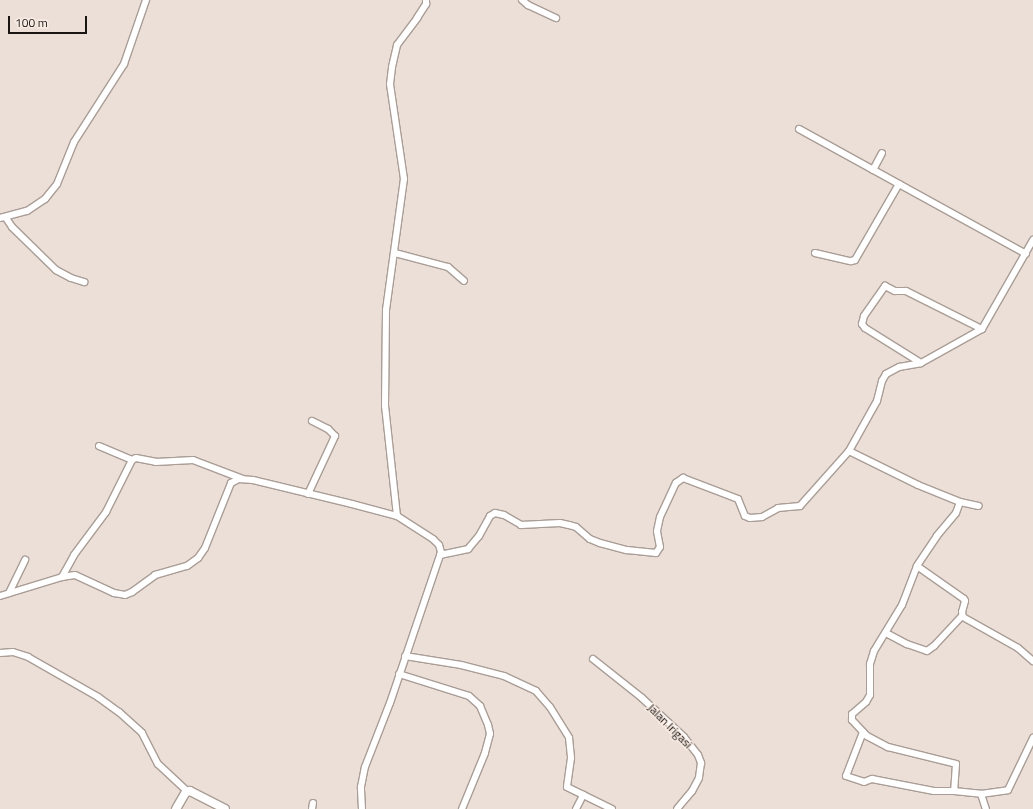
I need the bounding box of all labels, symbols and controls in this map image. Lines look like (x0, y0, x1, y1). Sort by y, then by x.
scale bar (10, 8, 89, 34)
text: 100 m (15, 13, 48, 32)
street label: Jalan Irigasi (645, 701, 695, 751)

